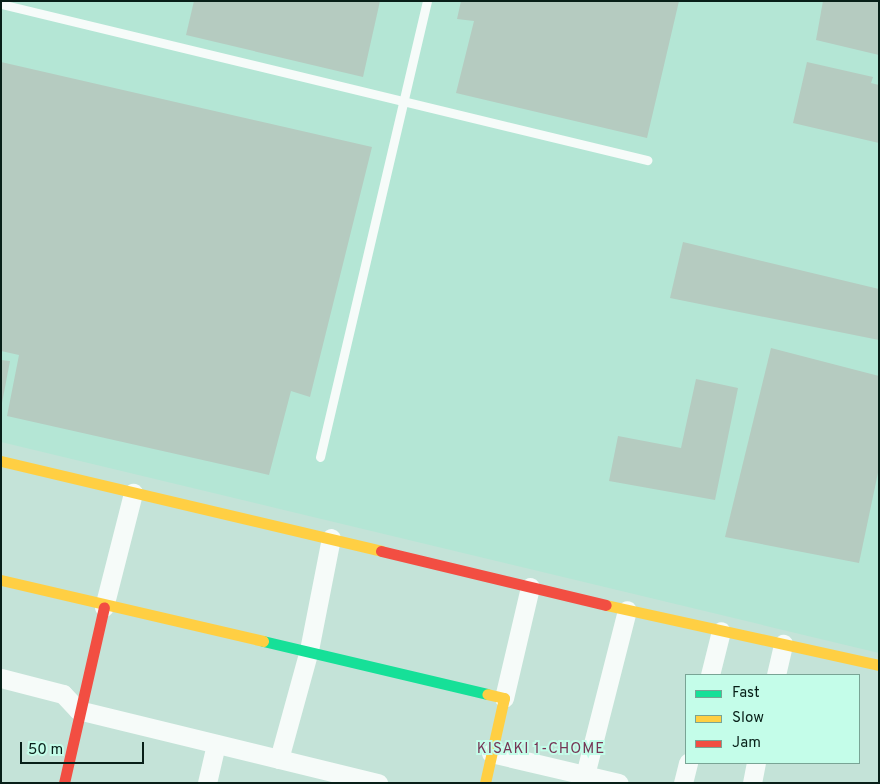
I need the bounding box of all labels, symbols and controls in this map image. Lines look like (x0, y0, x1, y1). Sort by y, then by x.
legend (685, 674, 860, 764)
text: Fast (732, 684, 760, 703)
text: Slow (732, 709, 764, 728)
scale bar (22, 732, 146, 764)
text: Jam (732, 734, 761, 753)
text: 50 m (28, 741, 63, 760)
district label: KISAKI 1-CHOME (475, 741, 607, 759)

